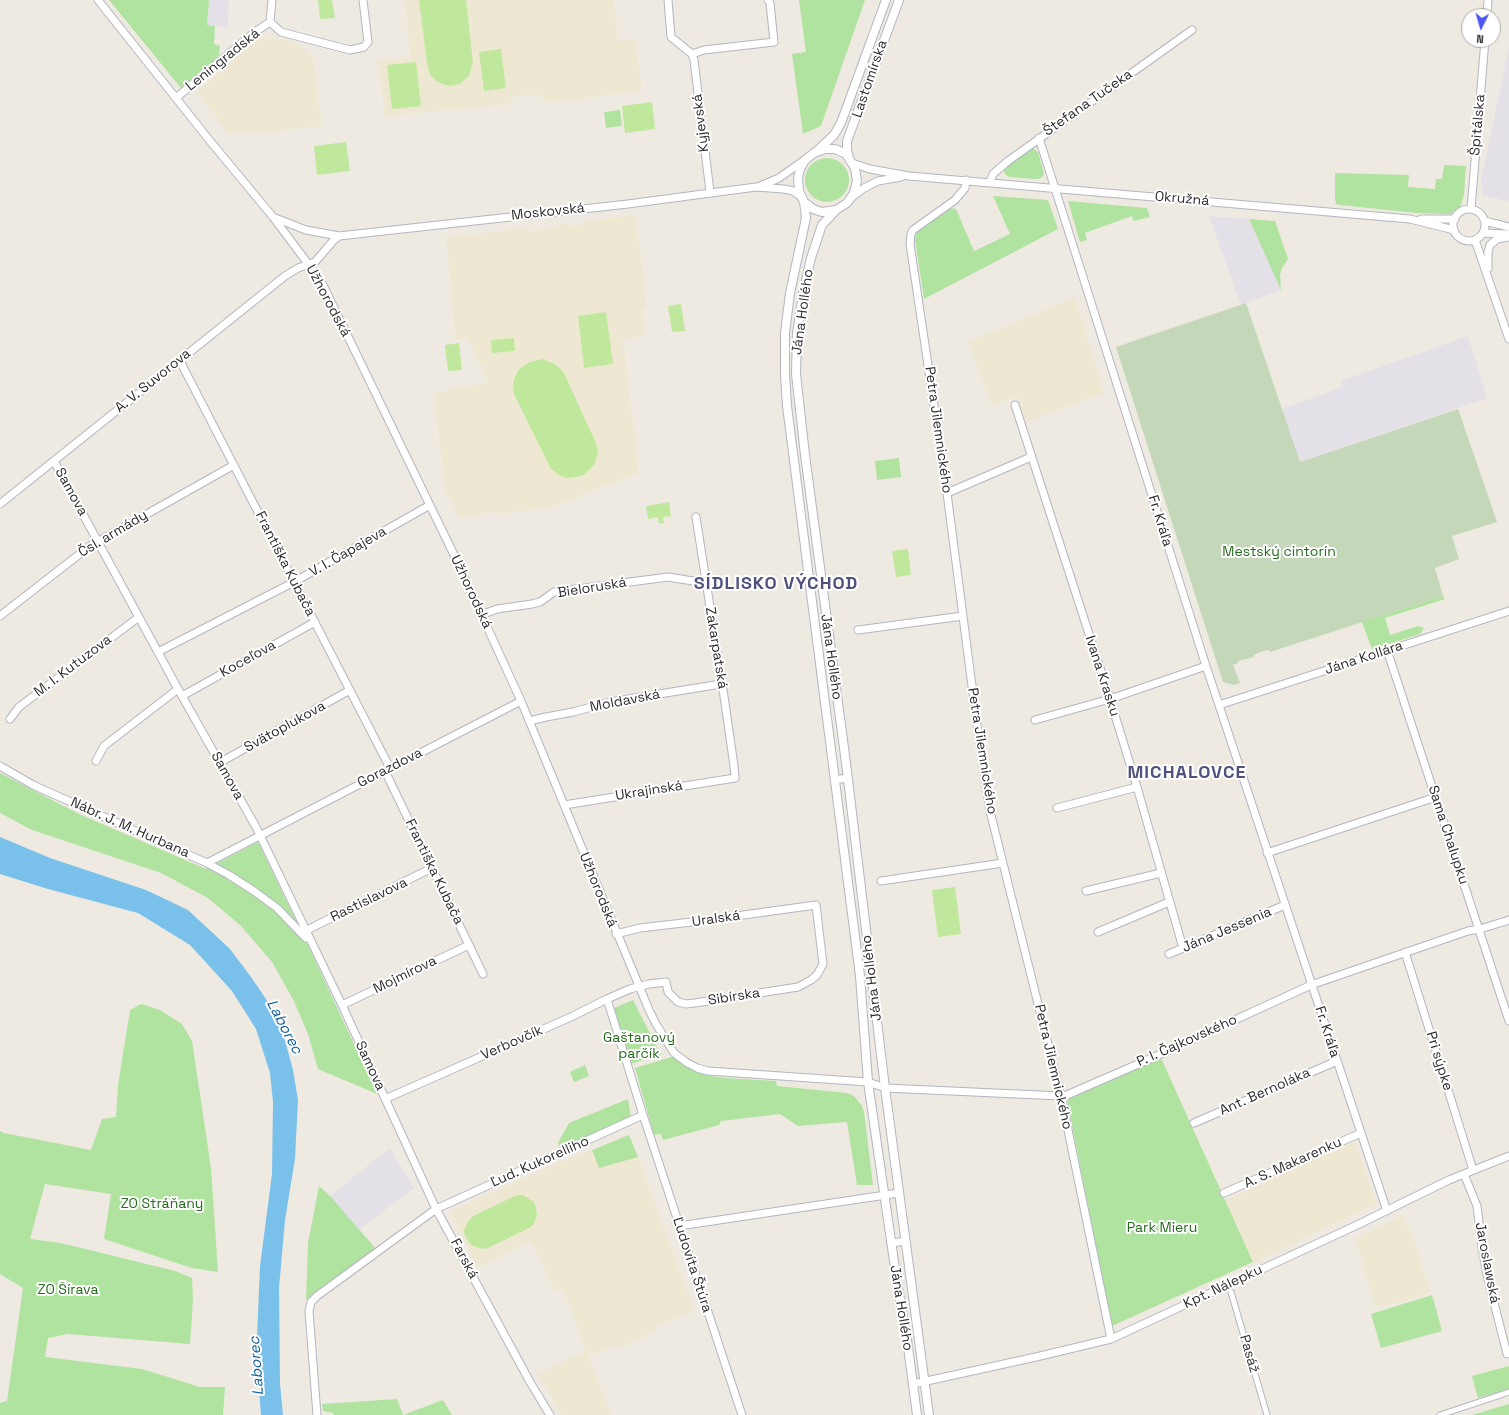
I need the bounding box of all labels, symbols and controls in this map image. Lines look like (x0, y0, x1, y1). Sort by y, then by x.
north arrow (1461, 8, 1501, 48)
street label: Leningradská (183, 25, 263, 95)
text: N (1476, 32, 1484, 46)
street label: Lastomírska (849, 38, 891, 120)
street label: Štefana Tučeka (1040, 66, 1136, 140)
street label: Kyjevská (689, 93, 713, 153)
street label: Špitálska (1467, 94, 1489, 156)
street label: Okružná (1154, 188, 1210, 210)
street label: Moskovská (510, 200, 586, 224)
street label: Užhorodská (302, 262, 354, 340)
street label: Jána Hollého (789, 268, 817, 356)
street label: A. V. Suvorova (112, 345, 194, 417)
street label: Petra Jilemnického (921, 366, 955, 494)
street label: Samova (51, 465, 91, 519)
street label: Fr. Kráľa (1144, 493, 1176, 549)
street label: Čsl. armády (75, 507, 151, 561)
street label: Františka Kubača (251, 509, 319, 619)
street label: V. I. Čapajeva (306, 523, 390, 581)
park label: Mestský cintorín (1222, 544, 1336, 560)
street label: Užhorodská (447, 552, 495, 632)
district label: SÍDLISKO VÝCHOD (694, 573, 858, 595)
street label: Bieloruská (556, 574, 628, 602)
street label: Zakarpatská (701, 606, 731, 690)
street label: Jána Hollého (817, 613, 845, 701)
street label: M. I. Kutuzova (31, 631, 115, 701)
street label: Ivana Krasku (1081, 633, 1123, 719)
street label: Koceľova (217, 637, 279, 681)
street label: Jána Kollára (1323, 637, 1405, 679)
street label: Moldavská (589, 686, 661, 716)
street label: Petra Jilemnického (964, 687, 1000, 815)
street label: Svätoplukova (241, 698, 329, 756)
street label: Gorazdova (355, 744, 425, 792)
street label: Samova (207, 749, 247, 803)
district label: MICHALOVCE (1127, 762, 1247, 784)
street label: Ukrajinská (614, 777, 684, 805)
street label: Sama Chalupku (1424, 783, 1472, 887)
street label: Nábr. J. M. Hurbana (68, 794, 192, 862)
street label: Františka Kubača (401, 816, 467, 928)
street label: Užhorodská (575, 850, 621, 930)
street label: Rastislavova (328, 874, 410, 926)
street label: Jána Jessenia (1180, 904, 1274, 956)
street label: Uralská (691, 907, 741, 931)
street label: Jána Hollého (858, 934, 886, 1022)
street label: Mojmírova (371, 952, 439, 998)
street label: Sibírska (707, 985, 761, 1009)
water label: Laborec (262, 997, 306, 1057)
street label: Petra Jilemnického (1030, 1003, 1076, 1131)
street label: Fr. Kráľa (1311, 1004, 1343, 1060)
street label: P. I. Čajkovského (1134, 1011, 1240, 1071)
street label: Verbovčík (479, 1022, 545, 1064)
street label: Pri sýpke (1422, 1029, 1456, 1093)
park label: Gaštanový parčík (603, 1030, 675, 1062)
street label: Samova (351, 1039, 389, 1093)
street label: Ant. Bernoláka (1217, 1064, 1313, 1120)
street label: Ľud. Kukorelliho (488, 1133, 592, 1191)
street label: A. S. Makarenku (1242, 1134, 1344, 1192)
park label: ZO Stráňany (121, 1196, 203, 1212)
street label: Ľudovíta Štúra (669, 1215, 715, 1315)
park label: Park Mieru (1127, 1220, 1197, 1236)
street label: Jaroslawská (1471, 1221, 1503, 1305)
street label: Farská (446, 1236, 482, 1282)
street label: Kpt. Nálepku (1181, 1261, 1265, 1313)
street label: Jána Hollého (886, 1264, 916, 1352)
park label: ZO Šírava (38, 1282, 98, 1298)
street label: Pasáž (1236, 1333, 1262, 1375)
water label: Laborec (246, 1336, 268, 1396)

